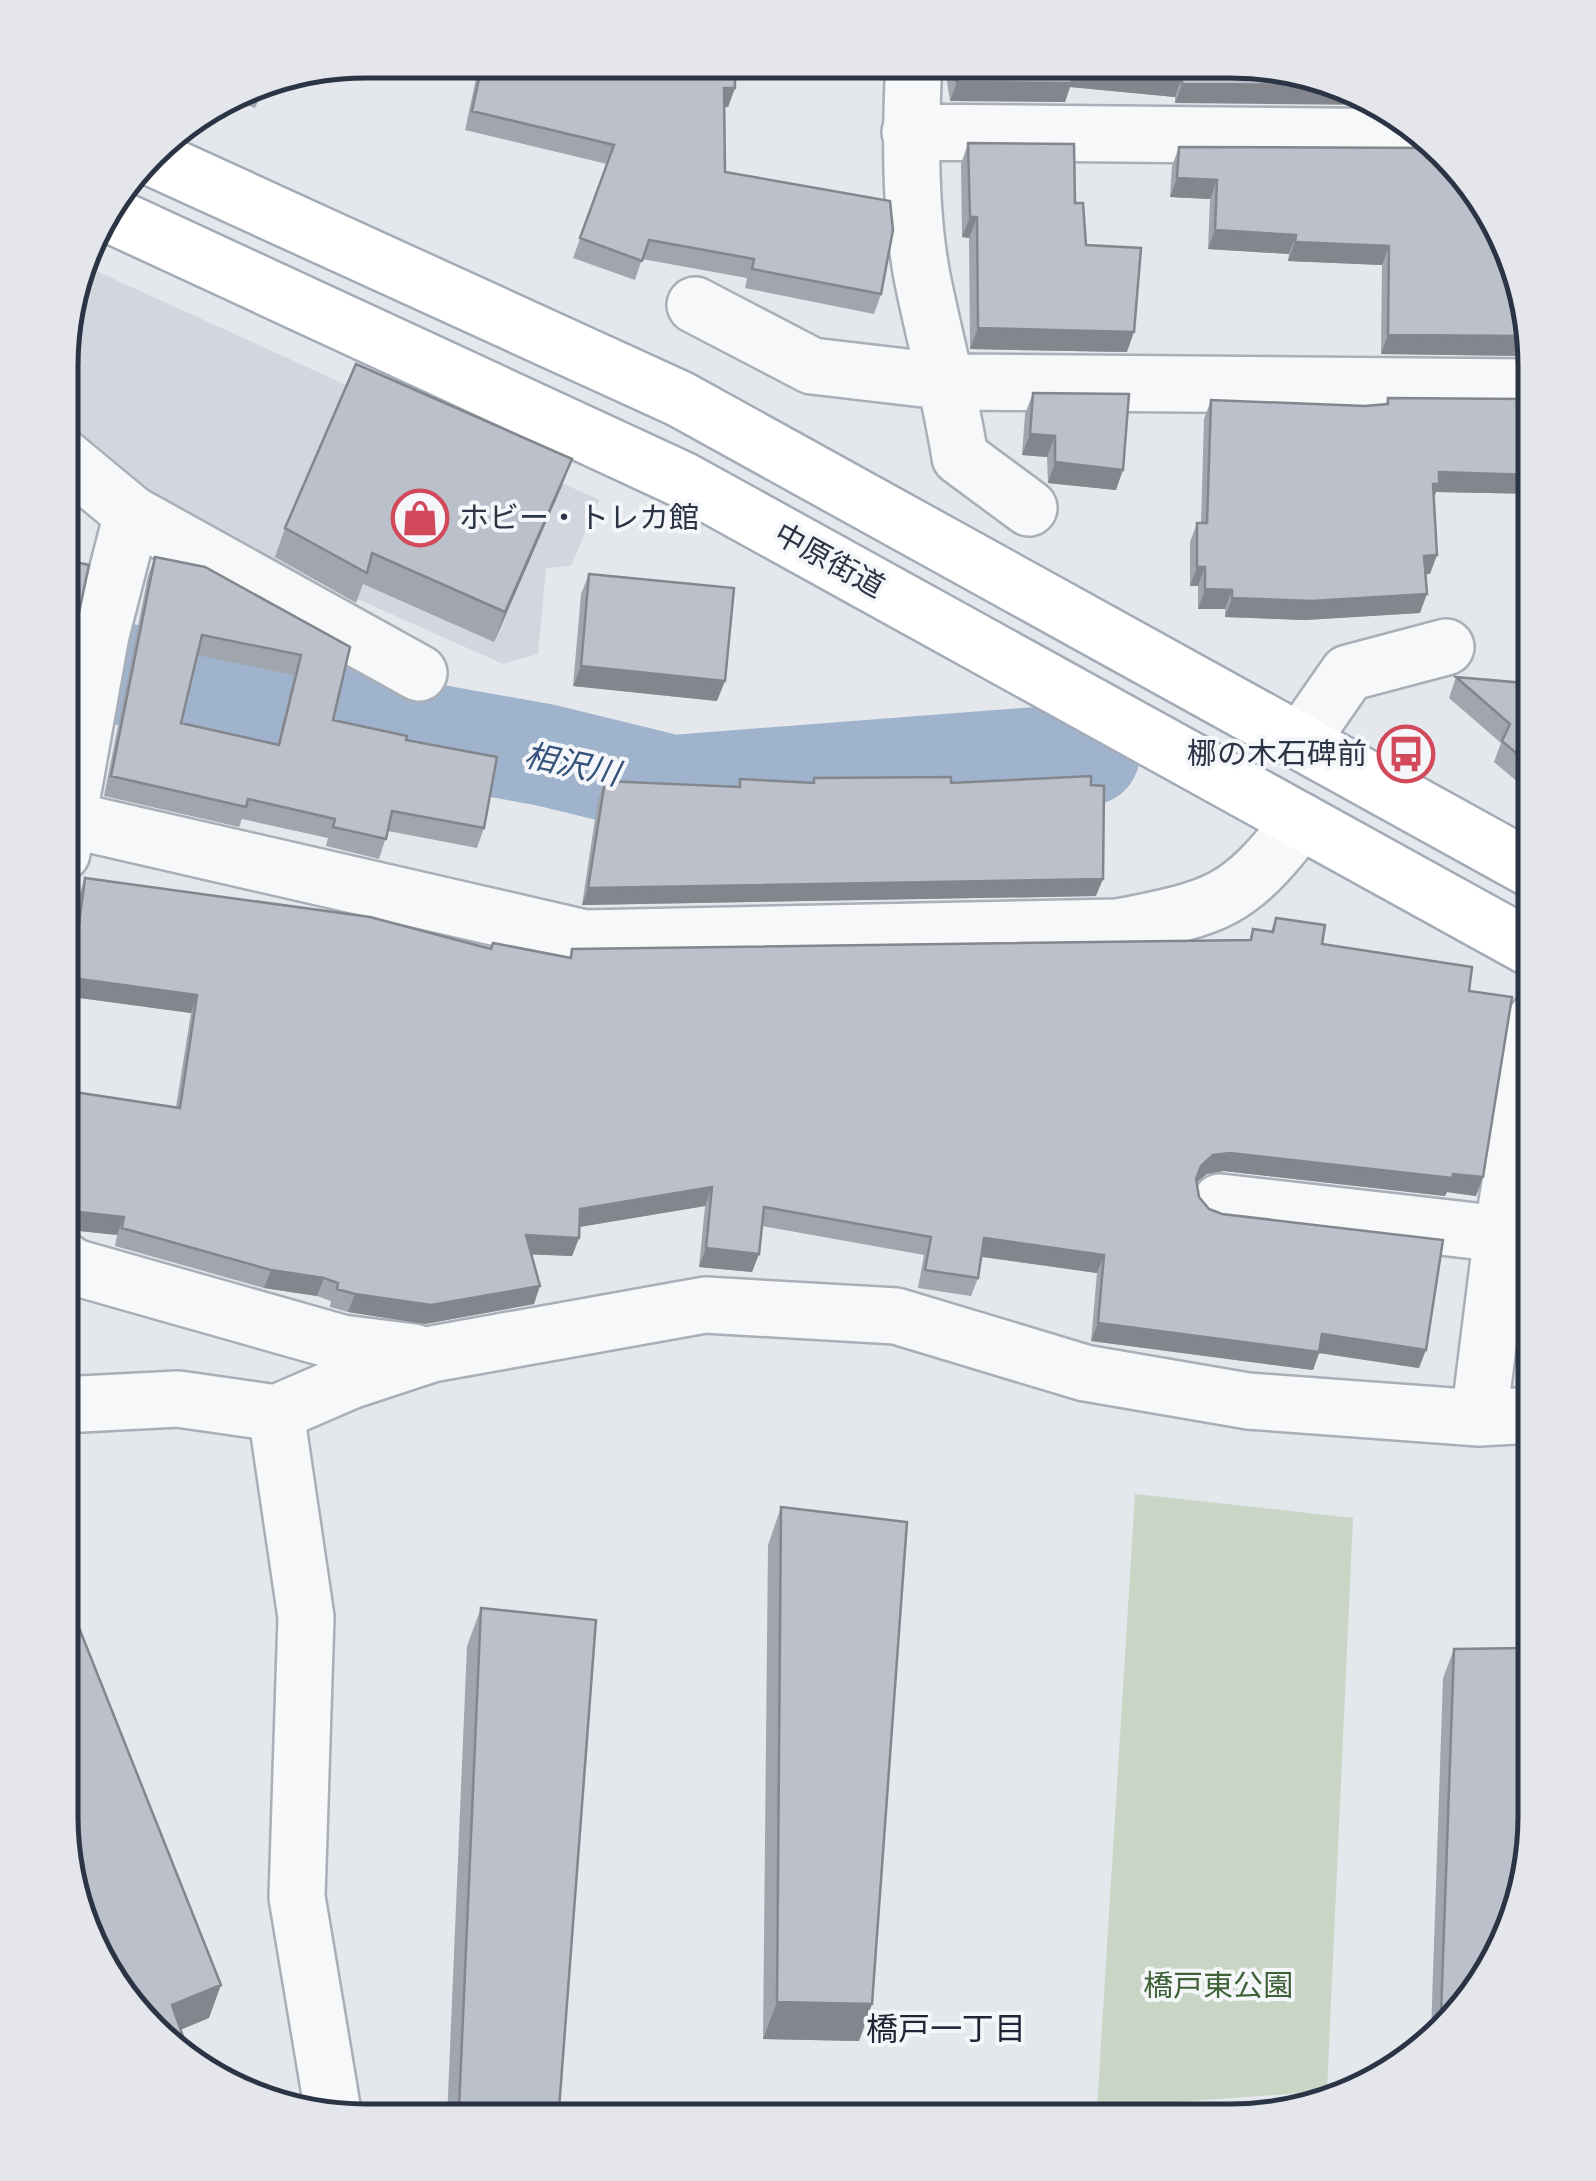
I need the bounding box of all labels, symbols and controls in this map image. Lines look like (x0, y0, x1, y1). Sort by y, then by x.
shop icon: ホビー・トレカ館 (390, 488, 450, 548)
place label: ホビー・トレカ館 (459, 500, 699, 537)
street label: 中原街道 (768, 516, 890, 606)
bus stop icon: 梛の木石碑前 (1376, 724, 1436, 784)
water label: 相沢川 (521, 736, 626, 795)
place label: 梛の木石碑前 (1187, 736, 1367, 773)
park label: 橋戸東公園 (1143, 1968, 1293, 2005)
district label: 橋戸一丁目 (866, 2010, 1026, 2049)

